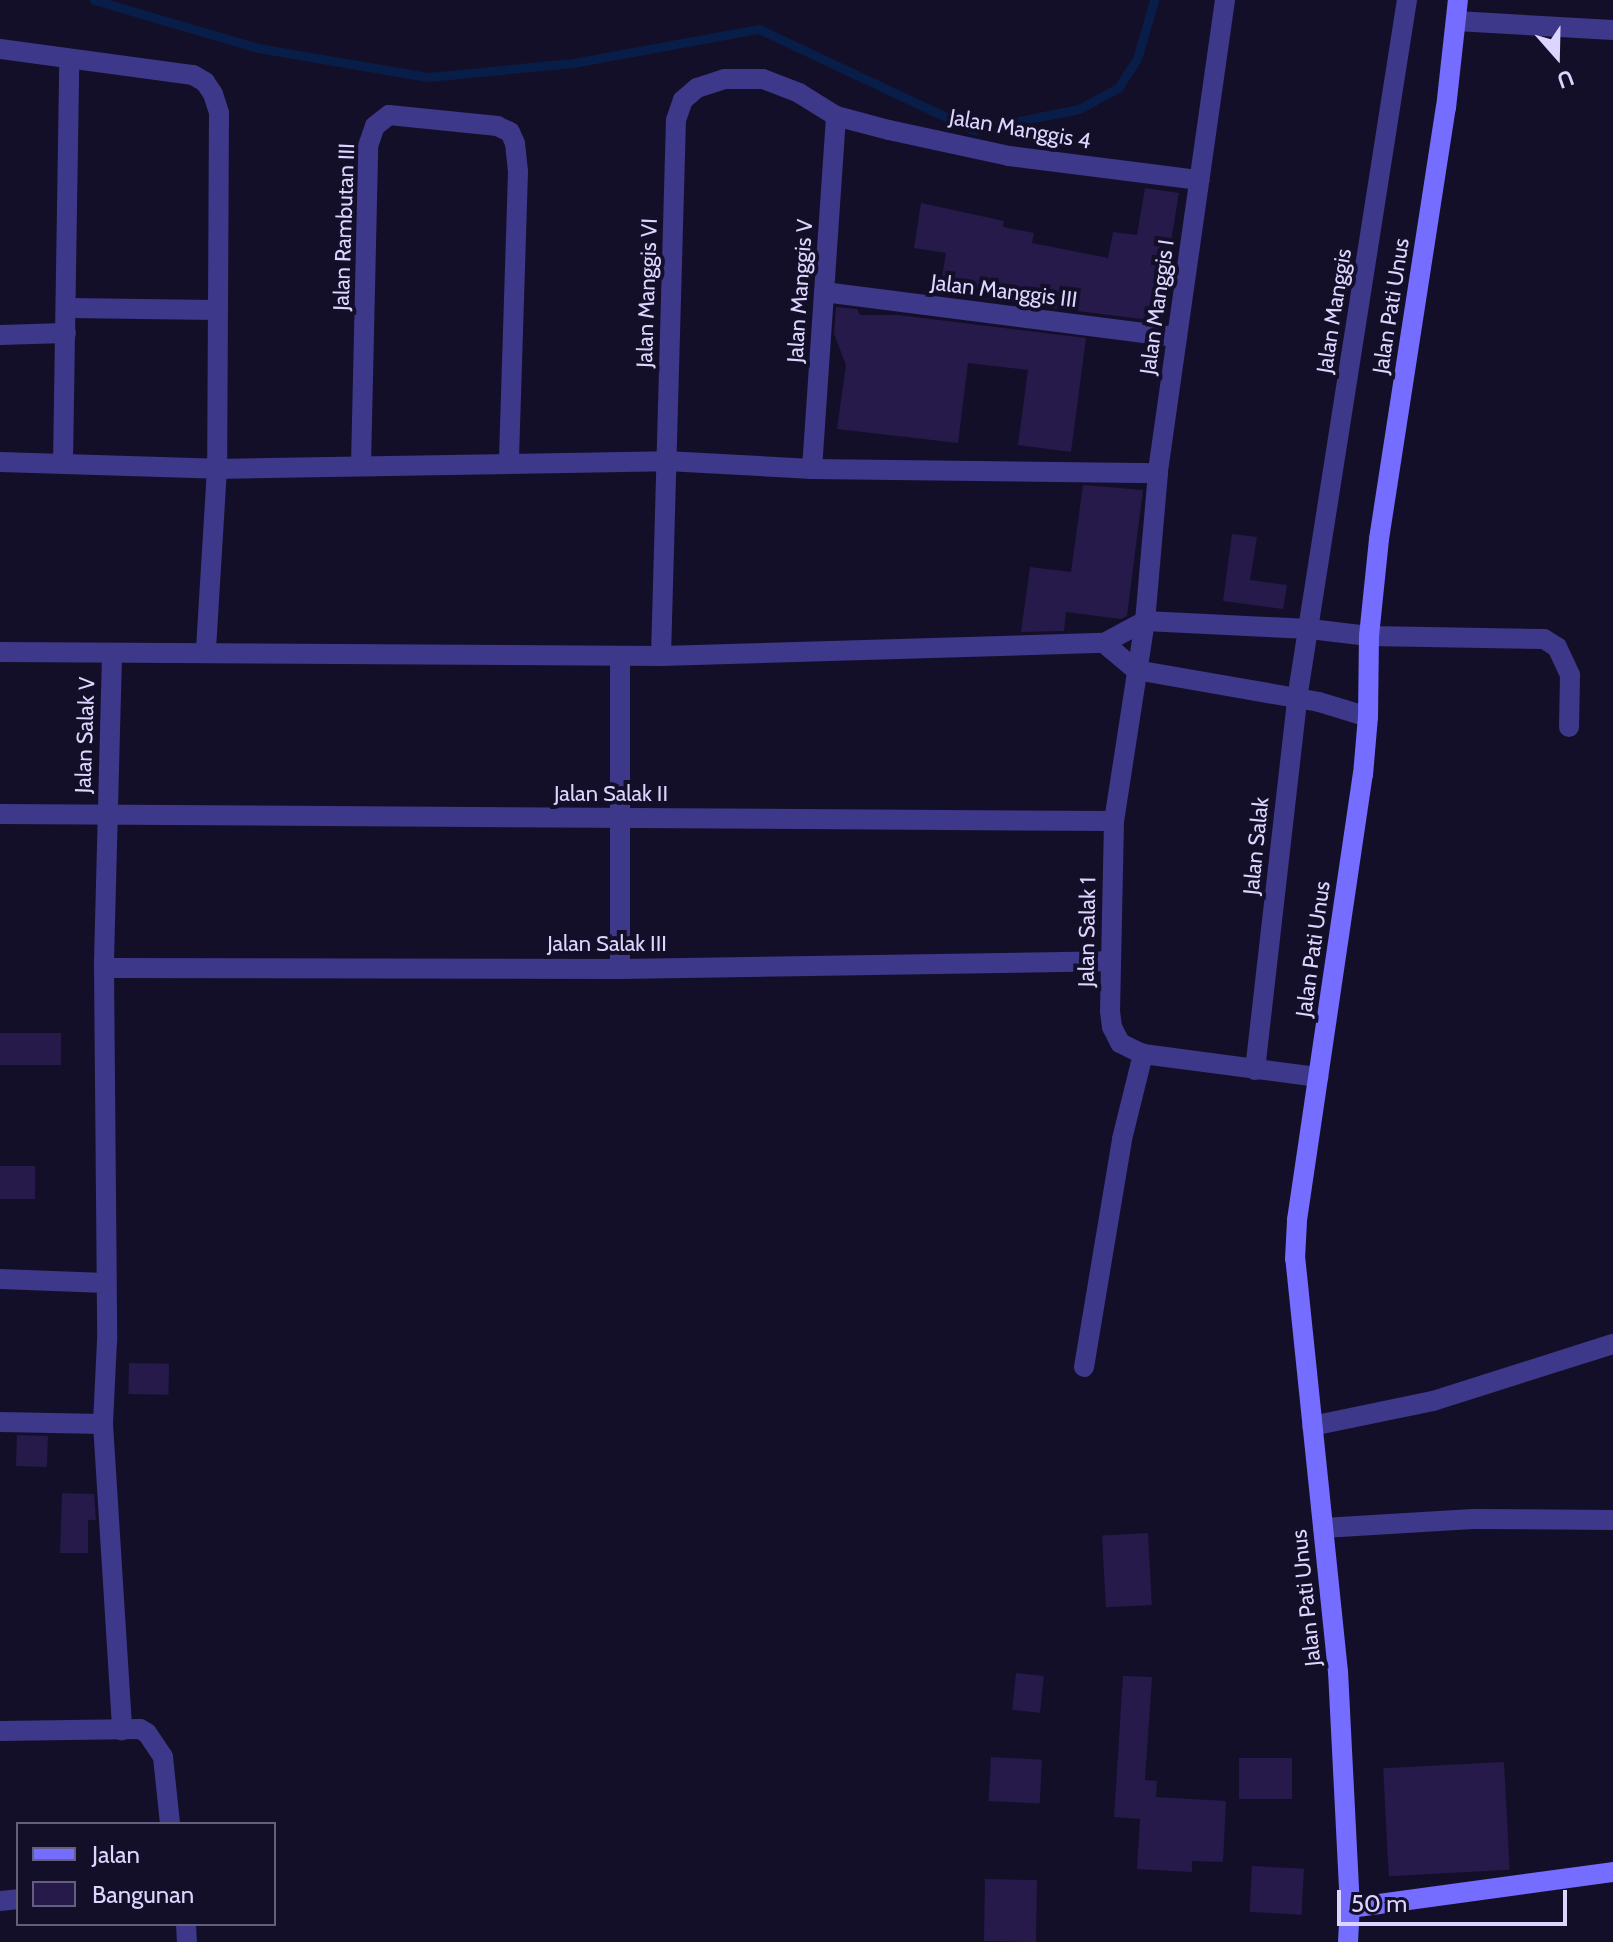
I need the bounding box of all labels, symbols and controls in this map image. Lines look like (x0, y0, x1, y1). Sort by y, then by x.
north arrow (1517, 16, 1597, 96)
text: U (1553, 64, 1577, 94)
street label: Jalan Manggis 4 (947, 104, 1093, 154)
street label: Jalan Rambutan III (328, 143, 360, 311)
street label: Jalan Manggis VI (631, 218, 663, 368)
street label: Jalan Manggis V (782, 218, 818, 364)
street label: Jalan Pati Unus (1367, 236, 1415, 376)
street label: Jalan Manggis I (1134, 238, 1180, 376)
street label: Jalan Manggis (1311, 247, 1357, 375)
street label: Jalan Manggis III (929, 269, 1079, 313)
street label: Jalan Salak V (70, 676, 100, 794)
street label: Jalan Salak II (554, 781, 668, 807)
street label: Jalan Salak (1238, 796, 1274, 896)
street label: Jalan Salak 1 (1073, 877, 1101, 987)
street label: Jalan Pati Unus (1290, 879, 1336, 1019)
street label: Jalan Salak III (547, 931, 667, 957)
street label: Jalan Pati Unus (1286, 1528, 1326, 1668)
legend (16, 1822, 276, 1926)
text: Jalan (92, 1840, 140, 1869)
scale bar (1341, 1874, 1571, 1924)
text: Bangunan (92, 1880, 194, 1909)
text: 50 m (1351, 1889, 1407, 1918)

